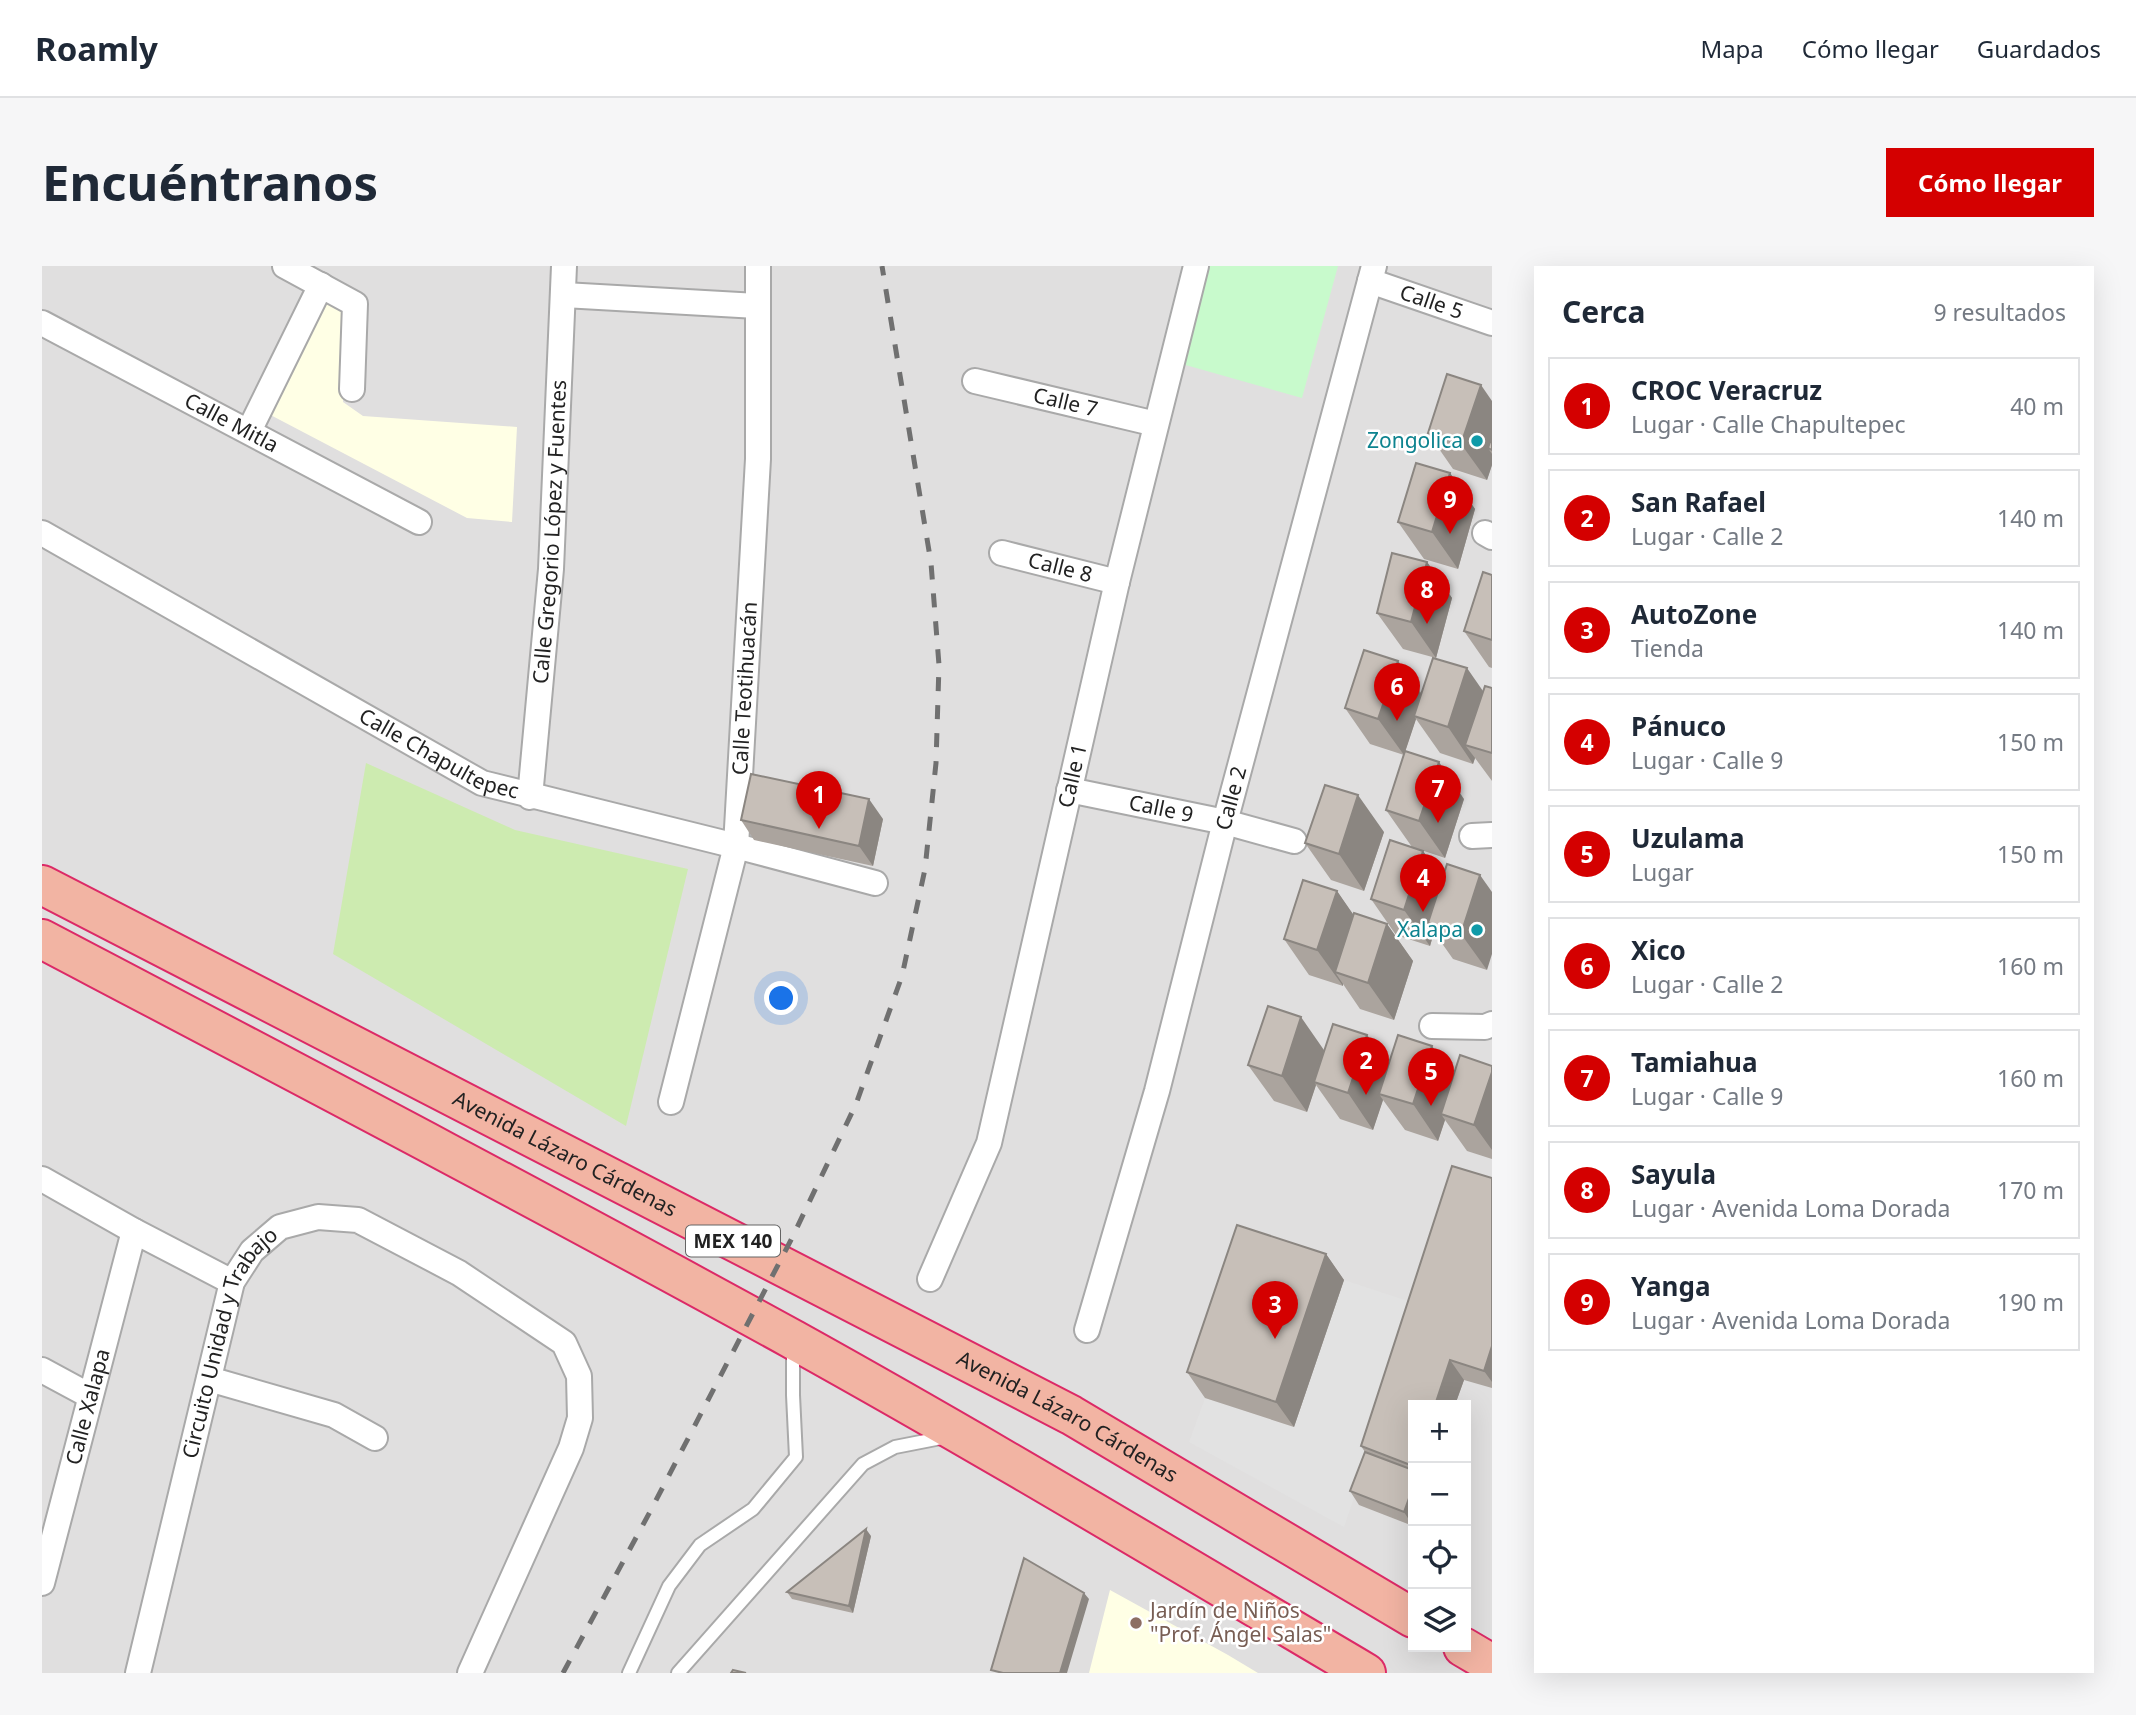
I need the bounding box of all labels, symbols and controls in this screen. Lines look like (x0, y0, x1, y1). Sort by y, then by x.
text: Roamly (35, 26, 158, 71)
text: Mapa (1700, 32, 1764, 65)
text: Cómo llegar (1802, 32, 1939, 65)
text: Guardados (1977, 32, 2101, 65)
button: Cómo llegar (1886, 148, 2094, 217)
text: Encuéntranos (42, 149, 378, 215)
street label: Calle 5 (1396, 277, 1467, 325)
text: Cerca (1562, 291, 1645, 332)
text: 9 resultados (1933, 296, 2066, 328)
text: CROC Veracruz (1631, 372, 1822, 408)
street label: Calle Gregorio López y Fuentes (525, 379, 572, 685)
street label: Calle 7 (1031, 380, 1101, 423)
street label: Calle Mitla (180, 386, 284, 458)
text: 1 (1580, 390, 1594, 422)
text: 40 m (2010, 390, 2064, 422)
text: Lugar · Calle Chapultepec (1631, 408, 1906, 440)
place label: Zongolica (1367, 426, 1463, 454)
marker: Zongolica (1469, 433, 1485, 449)
pin: 9 (1427, 476, 1473, 534)
text: San Rafael (1631, 484, 1766, 520)
text: 2 (1580, 502, 1594, 534)
text: 140 m (1997, 502, 2064, 534)
text: Lugar · Calle 2 (1631, 520, 1783, 552)
street label: Calle 8 (1025, 545, 1095, 588)
pin: 8 (1404, 566, 1450, 624)
text: AutoZone (1631, 596, 1757, 632)
street label: Calle Teotihuacán (725, 601, 763, 776)
text: 3 (1580, 614, 1594, 646)
text: 140 m (1997, 614, 2064, 646)
text: Tienda (1631, 632, 1704, 664)
pin: 6 (1374, 663, 1420, 721)
street label: Calle Chapultepec (354, 701, 522, 805)
text: Pánuco (1631, 708, 1726, 744)
text: 4 (1580, 726, 1594, 758)
text: 150 m (1997, 726, 2064, 758)
street label: Calle 1 (1051, 741, 1093, 810)
text: Lugar · Calle 9 (1631, 744, 1783, 776)
street label: Calle 2 (1208, 763, 1252, 833)
pin: 7 (1415, 765, 1461, 823)
pin: 1 (796, 771, 842, 829)
street label: Calle 9 (1127, 788, 1196, 828)
text: Uzulama (1631, 820, 1745, 856)
text: 5 (1580, 838, 1594, 870)
text: 150 m (1997, 838, 2064, 870)
pin: 4 (1400, 854, 1446, 912)
text: Lugar (1631, 856, 1694, 888)
place label: Xalapa (1397, 915, 1463, 943)
marker: Xalapa (1469, 922, 1485, 938)
text: Xico (1631, 932, 1686, 968)
text: 6 (1580, 950, 1594, 982)
text: 160 m (1997, 950, 2064, 982)
text: Lugar · Calle 2 (1631, 968, 1783, 1000)
your location (764, 981, 798, 1015)
pin: 2 (1343, 1037, 1389, 1095)
text: Tamiahua (1631, 1044, 1758, 1080)
pin: 5 (1408, 1048, 1454, 1106)
text: 7 (1580, 1062, 1594, 1094)
text: 160 m (1997, 1062, 2064, 1094)
text: Lugar · Calle 9 (1631, 1080, 1783, 1112)
street label: Avenida Lázaro Cárdenas (448, 1084, 682, 1223)
text: Sayula (1631, 1156, 1716, 1192)
text: 8 (1580, 1174, 1594, 1206)
text: 170 m (1997, 1174, 2064, 1206)
text: Lugar · Avenida Loma Dorada (1631, 1192, 1951, 1224)
street label: Circuito Unidad y Trabajo (175, 1220, 283, 1461)
road number: MEX 140 (686, 1225, 780, 1256)
text: Yanga (1631, 1268, 1710, 1304)
pin: 3 (1252, 1281, 1298, 1339)
text: 9 (1580, 1286, 1594, 1318)
text: 190 m (1997, 1286, 2064, 1318)
text: Lugar · Avenida Loma Dorada (1631, 1304, 1951, 1336)
street label: Avenida Lázaro Cárdenas (952, 1344, 1183, 1488)
street label: Calle Xalapa (58, 1345, 116, 1468)
map controls (1408, 1400, 1471, 1652)
button: + (1408, 1400, 1471, 1463)
button: − (1408, 1463, 1471, 1526)
button: locate (1408, 1526, 1471, 1589)
button: layers (1408, 1589, 1471, 1652)
place label: Jardín de Niños "Prof. Ángel Salas" (1148, 1596, 1331, 1648)
marker: Jardín de Niños "Prof. Ángel Salas" (1128, 1615, 1144, 1631)

